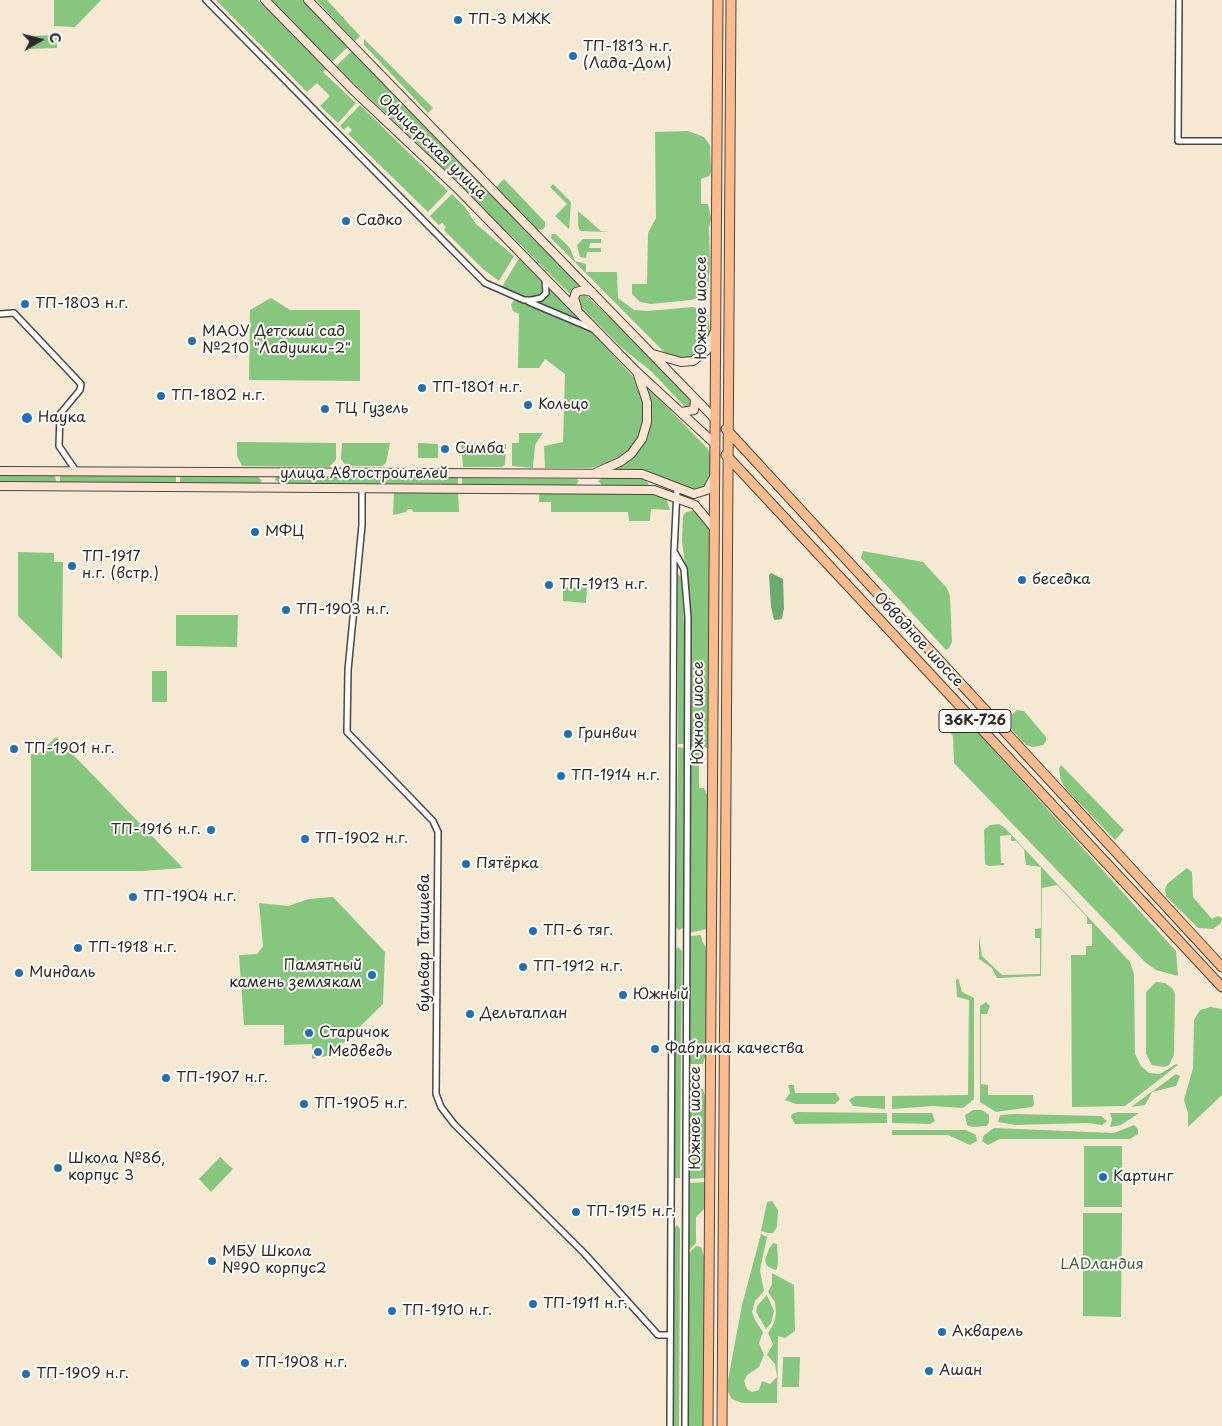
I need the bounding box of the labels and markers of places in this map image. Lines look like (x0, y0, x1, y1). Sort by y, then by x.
place label: ТП-3 МЖК (468, 11, 551, 29)
marker: ТП-3 МЖК (452, 14, 464, 26)
place label: ТП-1813 н.г. (Лада-Дом) (583, 38, 672, 73)
marker: ТП-1813 н.г. (Лада-Дом) (567, 50, 579, 62)
place label: Садко (356, 212, 403, 230)
marker: Садко (340, 215, 352, 227)
place label: ТП-1803 н.г. (35, 295, 128, 313)
marker: ТП-1803 н.г. (19, 298, 31, 310)
place label: МАОУ Детский сад №210 "Ладушки-2" (202, 323, 351, 358)
marker: МАОУ Детский сад №210 "Ладушки-2" (186, 335, 198, 347)
place label: ТП-1801 н.г. (432, 379, 523, 397)
marker: ТП-1801 н.г. (416, 382, 428, 394)
place label: ТП-1802 н.г. (171, 387, 265, 405)
marker: ТП-1802 н.г. (155, 390, 167, 402)
place label: Кольцо (538, 396, 589, 414)
marker: Кольцо (522, 399, 534, 411)
place label: ТЦ Гузель (335, 400, 408, 418)
marker: ТЦ Гузель (319, 403, 331, 415)
place label: Наука (38, 409, 86, 427)
marker: Наука (20, 411, 34, 425)
place label: Симба (455, 440, 505, 458)
marker: Симба (439, 443, 451, 455)
place label: МФЦ (265, 523, 304, 541)
marker: МФЦ (249, 526, 261, 538)
place label: ТП-1917 н.г. (встр.) (82, 548, 159, 583)
marker: ТП-1917 н.г. (встр.) (66, 560, 78, 572)
place label: беседка (1032, 571, 1091, 589)
marker: беседка (1016, 574, 1028, 586)
place label: ТП-1913 н.г. (559, 576, 648, 594)
marker: ТП-1913 н.г. (543, 579, 555, 591)
place label: ТП-1903 н.г. (296, 601, 389, 619)
marker: ТП-1903 н.г. (280, 604, 292, 616)
place label: Гринвич (578, 725, 637, 743)
marker: Гринвич (562, 728, 574, 740)
place label: ТП-1901 н.г. (24, 740, 115, 758)
marker: ТП-1901 н.г. (8, 743, 20, 755)
place label: ТП-1914 н.г. (571, 767, 660, 785)
marker: ТП-1914 н.г. (555, 770, 567, 782)
place label: ТП-1916 н.г. (111, 821, 201, 839)
marker: ТП-1916 н.г. (205, 824, 217, 836)
place label: ТП-1902 н.г. (315, 830, 408, 848)
marker: ТП-1902 н.г. (299, 833, 311, 845)
place label: Пятёрка (476, 855, 539, 873)
marker: Пятёрка (460, 858, 472, 870)
place label: ТП-1904 н.г. (143, 888, 237, 906)
marker: ТП-1904 н.г. (127, 891, 139, 903)
place label: ТП-6 тяг. (543, 922, 613, 940)
marker: ТП-6 тяг. (527, 925, 539, 937)
place label: ТП-1918 н.г. (88, 939, 177, 957)
marker: ТП-1918 н.г. (72, 942, 84, 954)
place label: Памятный камень землякам (229, 957, 362, 992)
place label: ТП-1912 н.г. (533, 958, 623, 976)
marker: ТП-1912 н.г. (517, 961, 529, 973)
place label: Миндаль (29, 964, 95, 982)
marker: Миндаль (13, 967, 25, 979)
marker: Памятный камень землякам (366, 969, 378, 981)
place label: Южный (633, 986, 689, 1004)
marker: Южный (617, 989, 629, 1001)
place label: Дельтаплан (480, 1005, 567, 1023)
marker: Дельтаплан (464, 1008, 476, 1020)
place label: Старичок (319, 1024, 389, 1042)
marker: Старичок (303, 1027, 315, 1039)
place label: Фабрика качества (665, 1040, 804, 1058)
place label: Медведь (328, 1043, 392, 1061)
marker: Фабрика качества (649, 1043, 661, 1055)
marker: Медведь (312, 1046, 324, 1058)
place label: ТП-1907 н.г. (176, 1069, 268, 1087)
marker: ТП-1907 н.г. (160, 1072, 172, 1084)
place label: ТП-1905 н.г. (314, 1095, 408, 1113)
marker: ТП-1905 н.г. (298, 1098, 310, 1110)
place label: Школа №86, корпус 3 (68, 1150, 165, 1185)
marker: Школа №86, корпус 3 (52, 1162, 64, 1174)
place label: Картинг (1113, 1168, 1173, 1186)
marker: Картинг (1097, 1171, 1109, 1183)
place label: ТП-1915 н.г. (586, 1203, 675, 1221)
marker: ТП-1915 н.г. (570, 1206, 582, 1218)
place label: МБУ Школа №90 корпус2 (222, 1243, 327, 1278)
marker: МБУ Школа №90 корпус2 (206, 1255, 218, 1267)
place label: ТП-1911 н.г. (543, 1295, 628, 1313)
marker: ТП-1911 н.г. (527, 1298, 539, 1310)
place label: ТП-1910 н.г. (402, 1302, 492, 1320)
marker: ТП-1910 н.г. (386, 1305, 398, 1317)
place label: Акварель (952, 1323, 1023, 1341)
marker: Акварель (936, 1326, 948, 1338)
place label: ТП-1908 н.г. (255, 1354, 347, 1372)
marker: ТП-1908 н.г. (239, 1357, 251, 1369)
place label: Ашан (939, 1362, 982, 1380)
place label: ТП-1909 н.г. (36, 1365, 129, 1383)
marker: Ашан (923, 1365, 935, 1377)
marker: ТП-1909 н.г. (20, 1368, 32, 1380)

